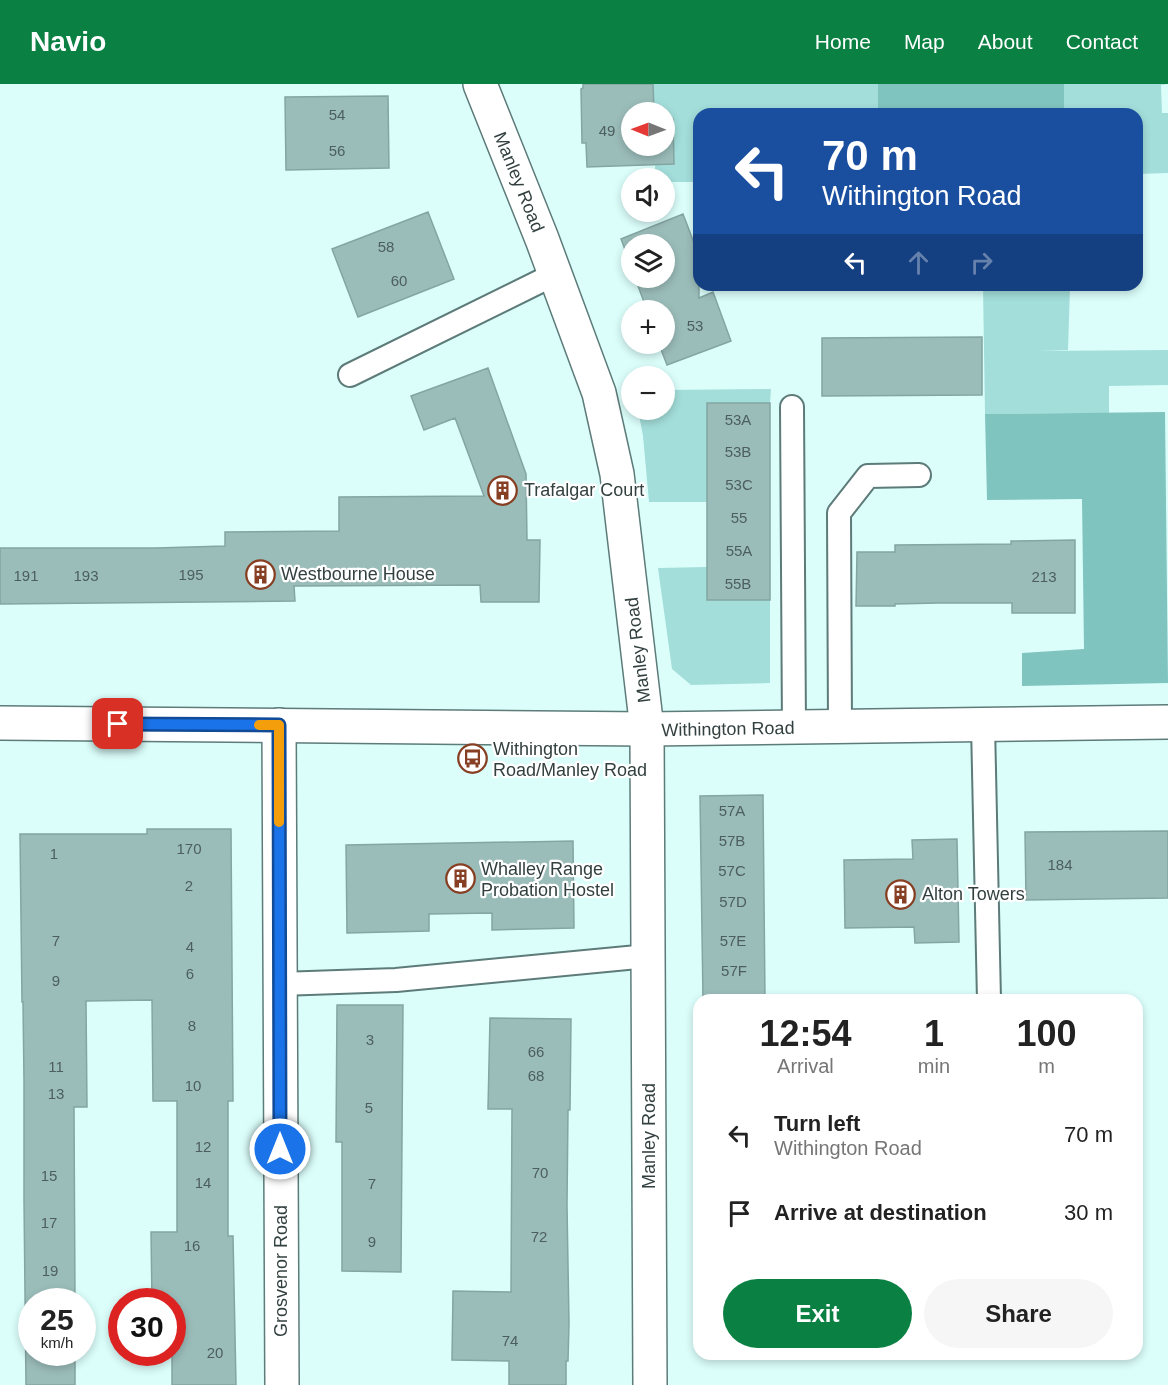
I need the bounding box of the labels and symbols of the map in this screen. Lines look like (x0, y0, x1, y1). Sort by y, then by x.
north arrow (621, 102, 675, 156)
house number: 54 (329, 106, 345, 123)
house number: 49 (599, 122, 615, 139)
street label: Manley Road (490, 129, 548, 235)
house number: 56 (329, 142, 345, 159)
house number: 58 (378, 238, 394, 255)
house number: 60 (391, 272, 407, 289)
house number: 53 (687, 317, 703, 334)
house number: 53A (725, 411, 751, 428)
house number: 53B (725, 443, 751, 460)
building icon: Trafalgar Court (487, 474, 519, 506)
house number: 53C (725, 476, 753, 493)
place label: Trafalgar Court (524, 480, 644, 500)
house number: 55 (731, 509, 747, 526)
house number: 55A (726, 542, 752, 559)
building icon: Westbourne House (244, 558, 276, 590)
place label: Westbourne House (281, 564, 435, 584)
house number: 195 (178, 566, 204, 583)
house number: 191 (13, 567, 39, 584)
house number: 193 (73, 567, 99, 584)
house number: 213 (1031, 568, 1057, 585)
house number: 55B (725, 575, 751, 592)
street label: Manley Road (622, 596, 654, 704)
pin (92, 698, 143, 749)
street label: Withington Road (661, 718, 795, 740)
place label: Withington Road/Manley Road (493, 739, 647, 780)
bus stop icon: Withington Road/Manley Road (456, 743, 488, 775)
house number: 57A (719, 802, 745, 819)
house number: 57B (719, 832, 745, 849)
house number: 170 (176, 840, 202, 857)
house number: 1 (50, 845, 58, 862)
house number: 184 (1047, 856, 1073, 873)
place label: Whalley Range Probation Hostel (481, 859, 614, 900)
house number: 57C (718, 862, 746, 879)
building icon: Whalley Range Probation Hostel (444, 863, 476, 895)
house number: 2 (185, 877, 193, 894)
building icon: Alton Towers (885, 878, 917, 910)
place label: Alton Towers (922, 884, 1025, 904)
house number: 57D (719, 893, 747, 910)
house number: 7 (52, 932, 60, 949)
house number: 57E (720, 932, 746, 949)
house number: 4 (186, 938, 194, 955)
house number: 57F (721, 962, 747, 979)
house number: 6 (186, 965, 194, 982)
house number: 9 (52, 972, 60, 989)
house number: 8 (188, 1017, 196, 1034)
house number: 3 (366, 1031, 374, 1048)
house number: 66 (528, 1043, 544, 1060)
house number: 11 (48, 1058, 64, 1075)
house number: 68 (528, 1067, 544, 1084)
house number: 10 (185, 1077, 201, 1094)
street label: Manley Road (639, 1083, 659, 1189)
house number: 13 (48, 1085, 64, 1102)
house number: 5 (365, 1099, 373, 1116)
position arrow (248, 1117, 312, 1181)
house number: 12 (195, 1138, 211, 1155)
house number: 70 (532, 1164, 548, 1181)
house number: 15 (41, 1167, 57, 1184)
house number: 14 (195, 1174, 211, 1191)
house number: 7 (368, 1175, 376, 1192)
street label: Grosvenor Road (271, 1205, 291, 1337)
house number: 17 (41, 1214, 57, 1231)
house number: 72 (531, 1228, 547, 1245)
house number: 9 (368, 1233, 376, 1250)
house number: 16 (184, 1237, 200, 1254)
house number: 19 (42, 1262, 58, 1279)
speed limit sign: 30 (108, 1288, 186, 1366)
house number: 74 (502, 1332, 518, 1349)
house number: 20 (207, 1344, 223, 1361)

